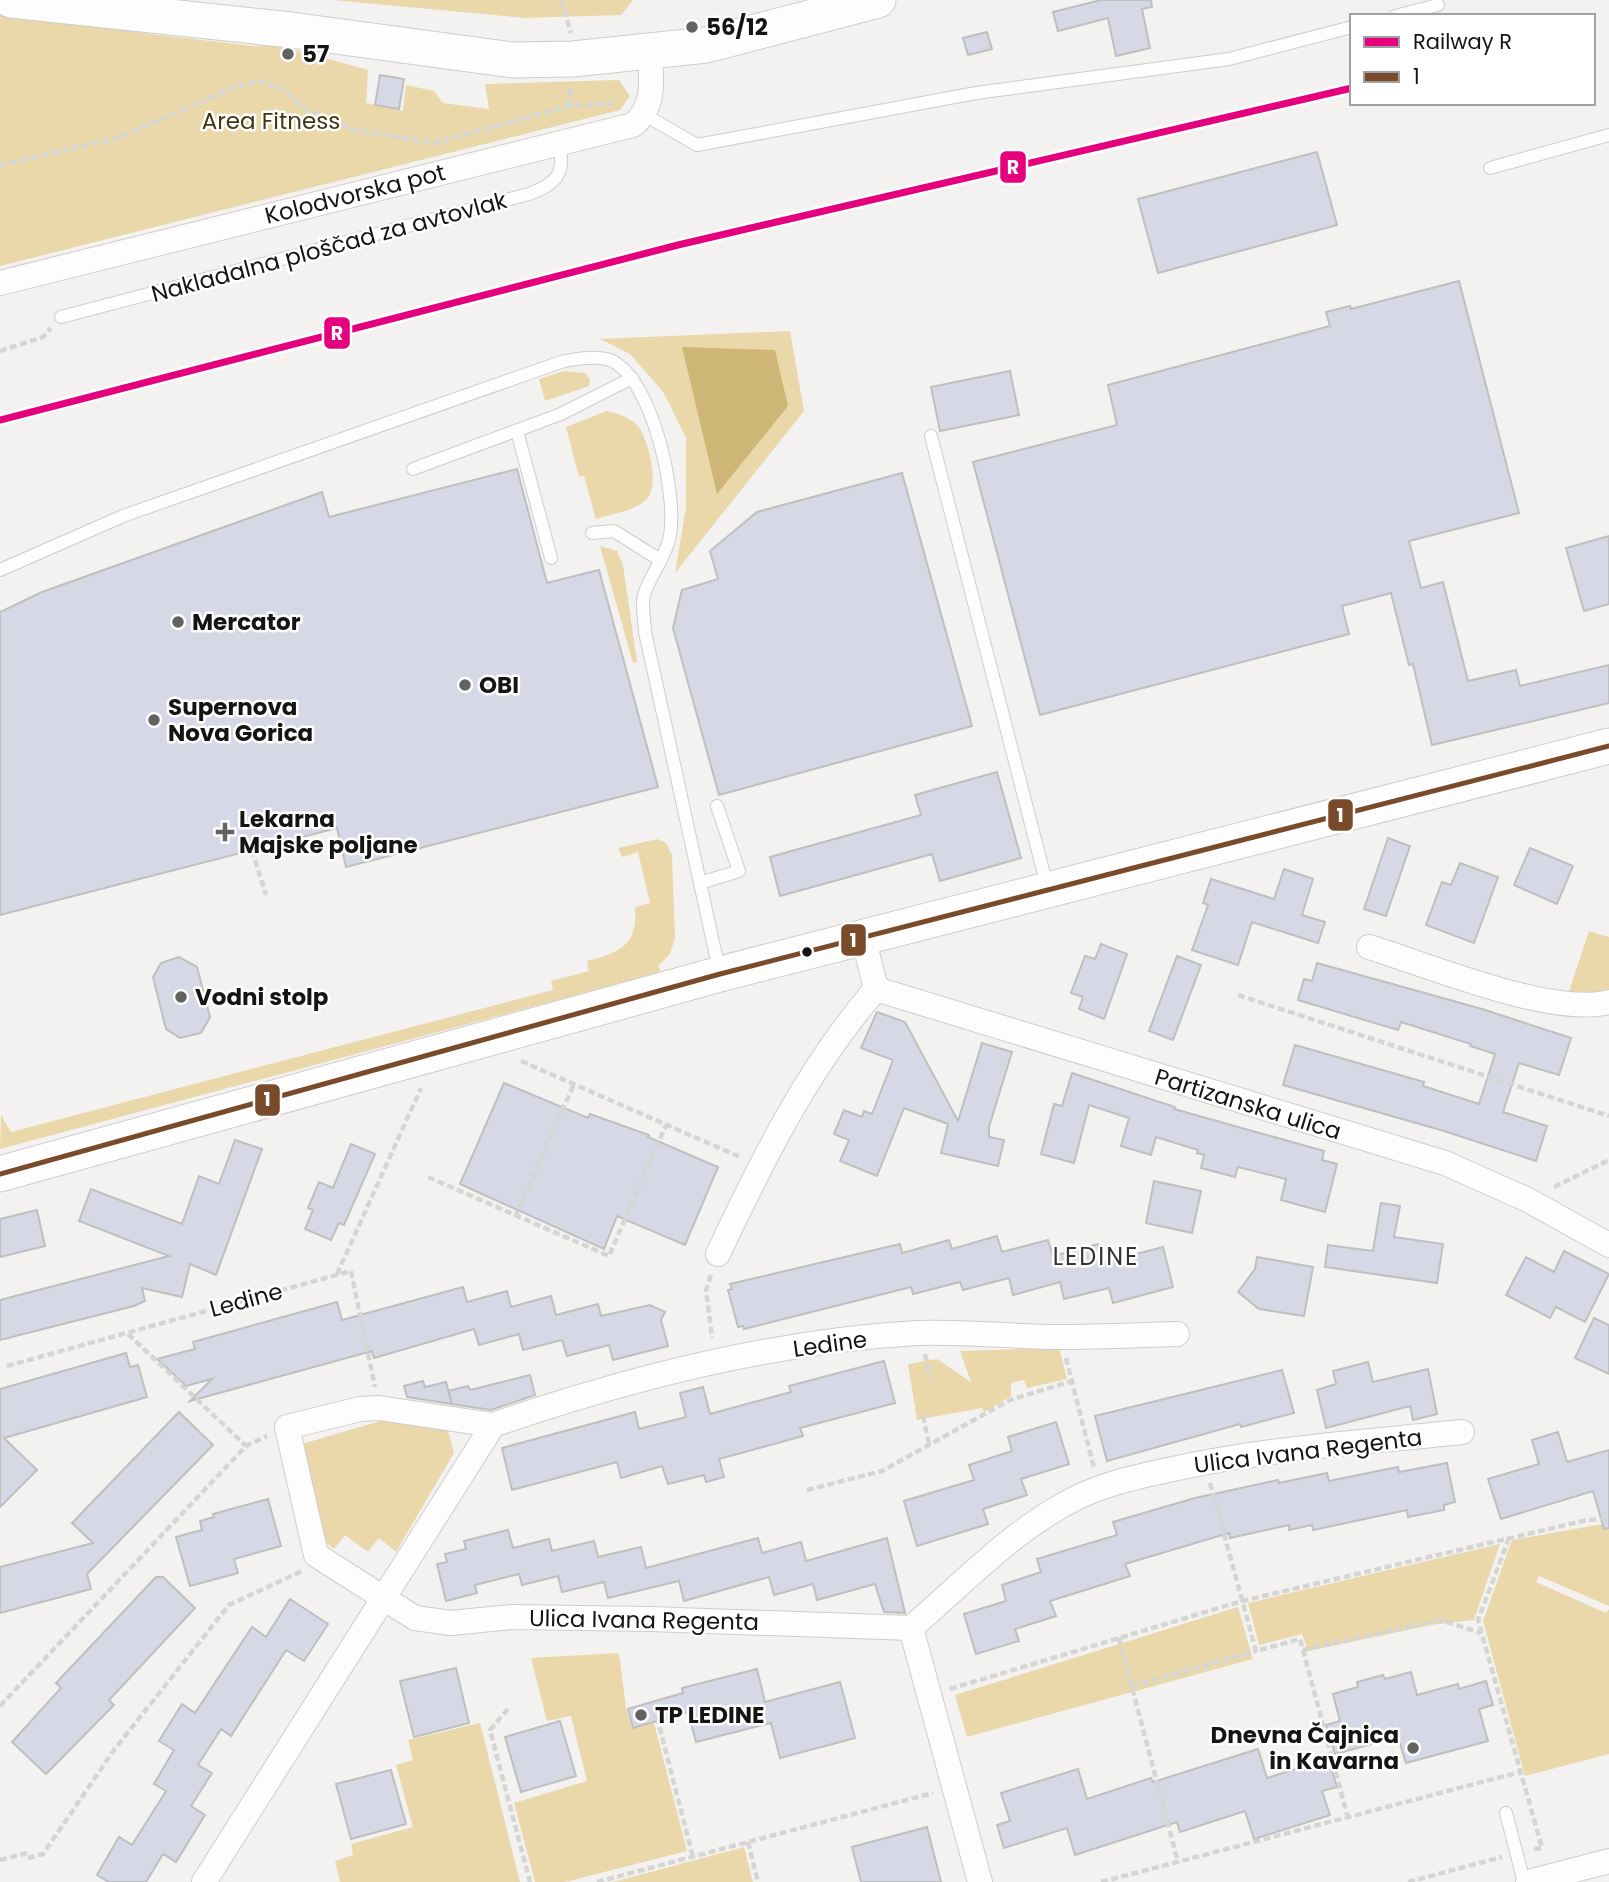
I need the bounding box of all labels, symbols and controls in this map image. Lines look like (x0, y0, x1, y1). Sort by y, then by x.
place label: 56/12 (706, 11, 768, 43)
legend (1350, 14, 1595, 105)
marker: 56/12 (684, 19, 700, 35)
text: Railway R (1413, 27, 1512, 56)
place label: 57 (302, 38, 329, 70)
marker: 57 (280, 46, 296, 62)
text: 1 (1413, 62, 1420, 91)
park label: Area Fitness (202, 105, 340, 137)
line badge: R (999, 150, 1027, 184)
text: R (1007, 154, 1019, 181)
street label: Kolodvorska pot (261, 156, 449, 232)
street label: Nakladalna ploščad za avtovlak (148, 184, 510, 310)
line badge: R (323, 316, 351, 350)
text: R (331, 320, 343, 347)
place label: Mercator (192, 606, 301, 638)
marker: Mercator (170, 614, 186, 630)
place label: OBI (479, 669, 519, 701)
marker: OBI (457, 677, 473, 693)
place label: Supernova Nova Gorica (168, 691, 313, 749)
marker: Supernova Nova Gorica (146, 712, 162, 728)
line badge: 1 (1327, 798, 1354, 832)
text: 1 (1336, 802, 1344, 829)
place label: Lekarna Majske poljane (239, 803, 418, 861)
marker: Lekarna Majske poljane (217, 824, 233, 840)
line badge: 1 (840, 923, 867, 957)
text: 1 (849, 927, 857, 954)
unlabelled marker (800, 945, 814, 959)
place label: Vodni stolp (195, 981, 328, 1013)
marker: Vodni stolp (173, 989, 189, 1005)
street label: Partizanska ulica (1151, 1060, 1345, 1148)
line badge: 1 (254, 1083, 281, 1117)
text: 1 (263, 1086, 271, 1113)
district label: LEDINE (1053, 1240, 1139, 1273)
street label: Ledine (206, 1275, 286, 1325)
street label: Ledine (791, 1323, 869, 1365)
street label: Ulica Ivana Regenta (1192, 1421, 1424, 1481)
street label: Ulica Ivana Regenta (529, 1602, 759, 1638)
place label: TP LEDINE (655, 1699, 764, 1731)
marker: TP LEDINE (633, 1707, 649, 1723)
place label: Dnevna Čajnica in Kavarna (1210, 1719, 1399, 1777)
marker: Dnevna Čajnica in Kavarna (1405, 1740, 1421, 1756)

